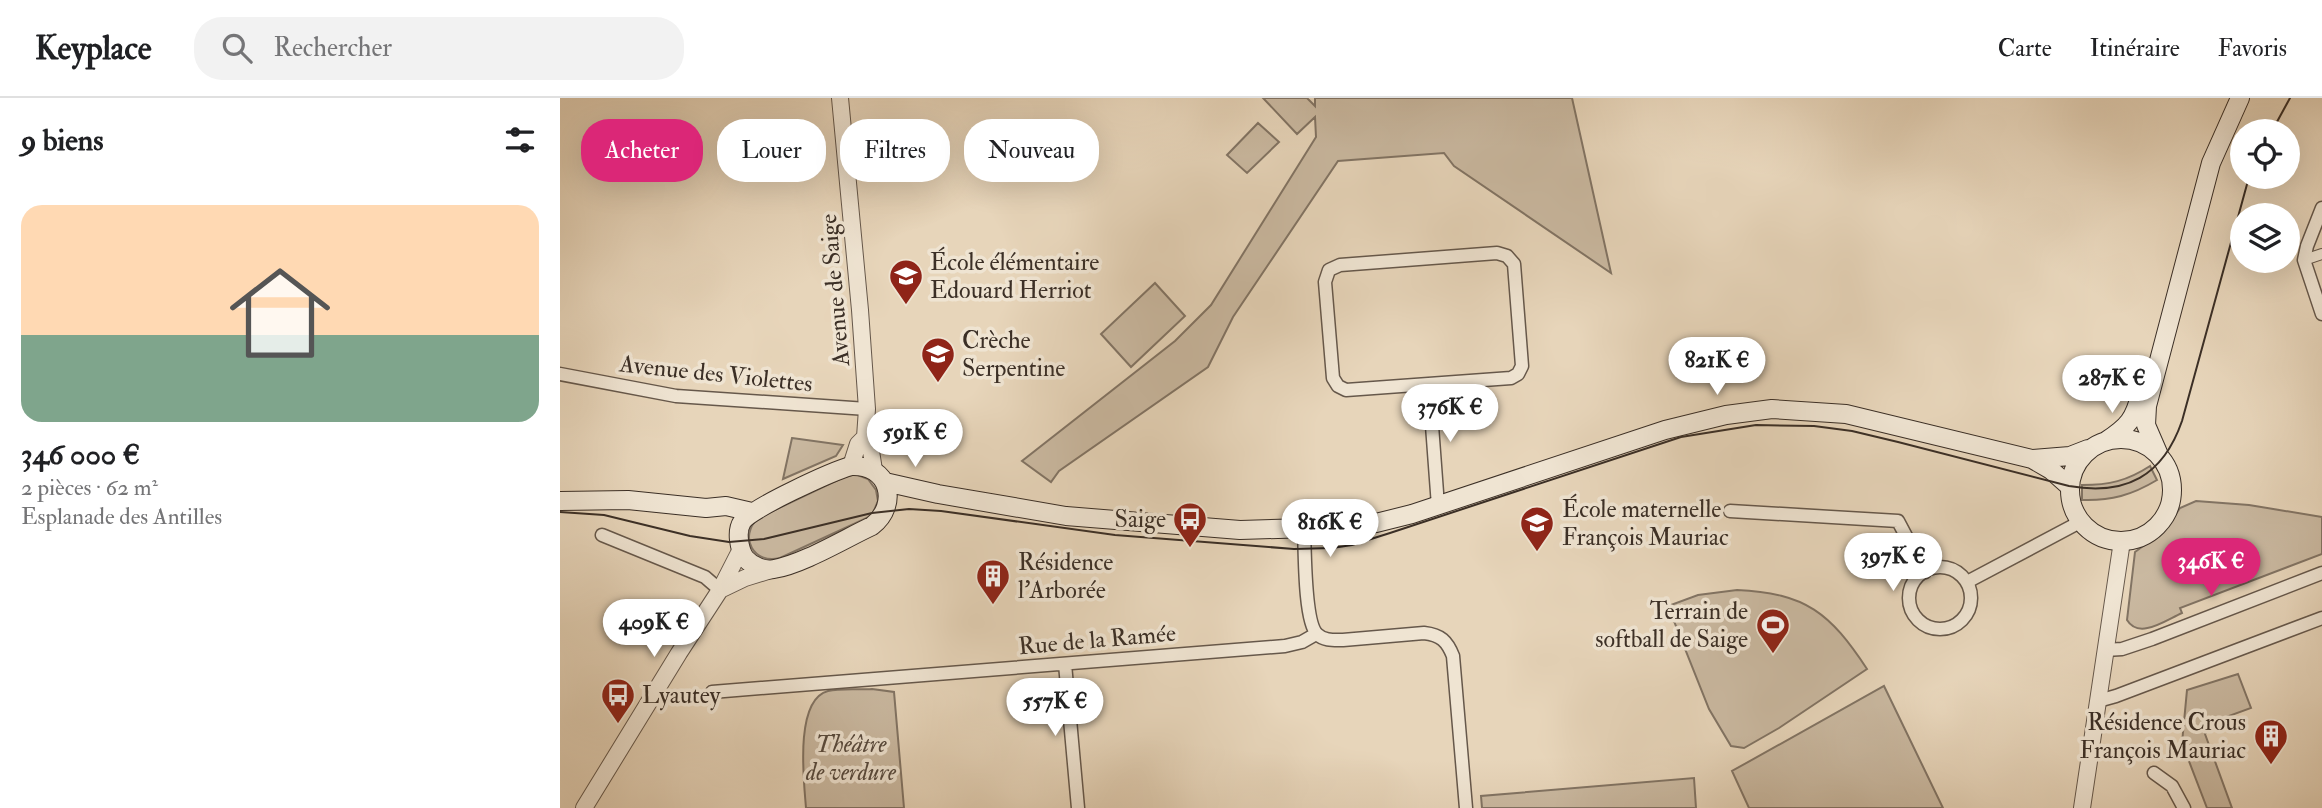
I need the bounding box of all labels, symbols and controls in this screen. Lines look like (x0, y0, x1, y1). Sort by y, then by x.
search box (194, 17, 684, 80)
text: Keyplace (35, 28, 152, 69)
icon: search (218, 29, 256, 67)
text: Rechercher (274, 32, 392, 64)
text: Carte (1998, 33, 2052, 64)
text: Itinéraire (2090, 33, 2180, 64)
text: Favoris (2218, 33, 2287, 64)
chip: Acheter (581, 119, 703, 182)
chip: Louer (717, 119, 826, 182)
chip: Filtres (840, 119, 950, 182)
chip: Nouveau (964, 119, 1099, 182)
map controls (2230, 119, 2300, 273)
button: locate (2230, 119, 2300, 189)
icon: filters (501, 121, 539, 159)
text: 9 biens (21, 122, 103, 159)
button: layers (2230, 203, 2300, 273)
street label: Avenue de Saige (813, 213, 857, 368)
place label: École élémentaire Edouard Herriot (930, 246, 1099, 306)
icon: home (217, 250, 343, 376)
school or university icon: École élémentaire Edouard Herriot (887, 257, 925, 306)
place label: Crèche Serpentine (962, 325, 1065, 384)
school or university icon: Crèche Serpentine (919, 335, 957, 384)
pin: 821K € (1660, 338, 1774, 397)
text: 821K € (1684, 345, 1750, 374)
street label: Avenue des Violettes (617, 348, 814, 400)
pin: 287K € (2055, 356, 2169, 415)
text: 287K € (2078, 363, 2146, 392)
pin: 376K € (1393, 384, 1507, 444)
text: 376K € (1417, 392, 1483, 421)
pin: 591K € (858, 410, 972, 469)
text: 591K € (883, 417, 947, 446)
text: 346 000 € (21, 436, 140, 473)
text: 2 pièces · 62 m² (21, 473, 158, 502)
place label: École maternelle François Mauriac (1562, 493, 1729, 553)
bus stop icon: Saige (1171, 500, 1209, 549)
pin: 816K € (1273, 500, 1387, 559)
text: Esplanade des Antilles (21, 502, 222, 531)
place label: Saige (1115, 504, 1166, 535)
school or university icon: École maternelle François Mauriac (1518, 504, 1556, 553)
text: 816K € (1298, 507, 1362, 536)
pin: 397K € (1836, 533, 1950, 593)
pin: 346K € (2154, 538, 2268, 598)
text: 397K € (1860, 541, 1926, 570)
text: 346K € (2177, 546, 2245, 575)
place label: Résidence l'Arborée (1018, 547, 1113, 606)
building icon: Résidence l'Arborée (974, 557, 1012, 606)
place label: Terrain de softball de Saige (1595, 596, 1748, 655)
pin: 409K € (597, 600, 711, 659)
sports icon: Terrain de softball de Saige (1754, 606, 1792, 655)
text: 409K € (619, 607, 689, 636)
street label: Rue de la Ramée (1017, 618, 1177, 662)
bus stop icon: Lyautey (599, 676, 637, 725)
pin: 557K € (998, 678, 1112, 738)
place label: Lyautey (642, 680, 721, 711)
text: 557K € (1022, 686, 1088, 715)
place label: Résidence Crous François Mauriac (2079, 707, 2246, 766)
building icon: Résidence Crous François Mauriac (2252, 717, 2290, 766)
park label: Théâtre de verdure (805, 729, 897, 788)

